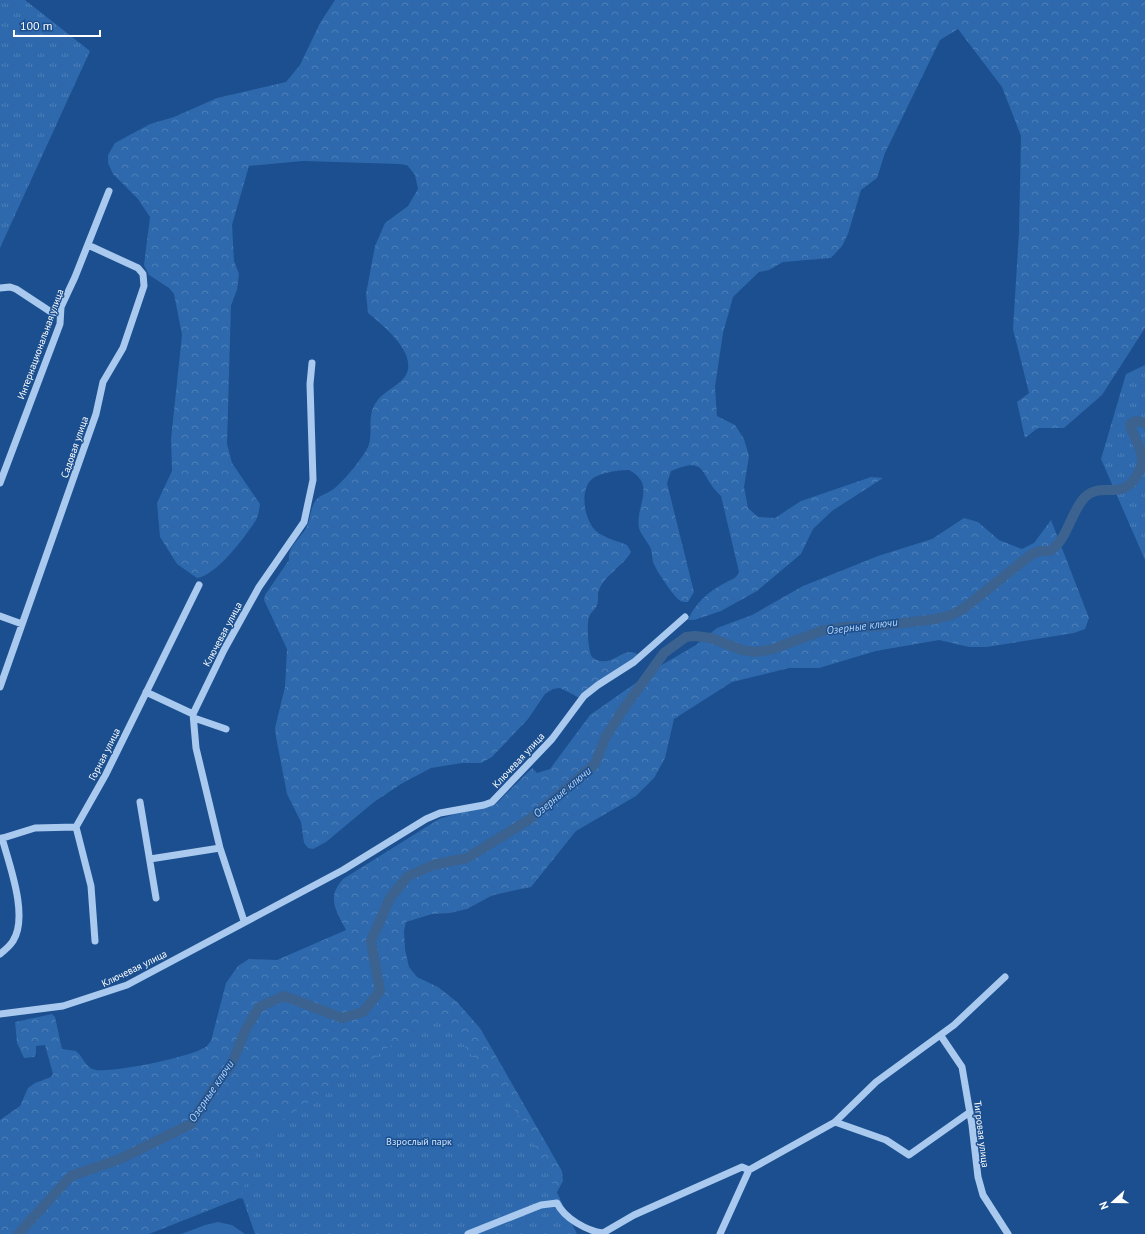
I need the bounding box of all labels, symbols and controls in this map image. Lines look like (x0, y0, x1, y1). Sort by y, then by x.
scale bar (14, 12, 100, 38)
text: 100 m (20, 18, 53, 33)
street label: Интернациональная улица (14, 287, 67, 401)
street label: Садовая улица (58, 415, 91, 480)
street label: Ключевая улица (200, 600, 245, 669)
water label: Озерные ключи (826, 615, 899, 637)
street label: Горная улица (86, 726, 123, 783)
street label: Ключевая улица (489, 730, 547, 791)
water label: Озерные ключи (530, 763, 594, 820)
street label: Ключевая улица (99, 947, 169, 990)
water label: Озерные ключи (185, 1057, 237, 1125)
street label: Тигровая улица (971, 1100, 992, 1168)
park label: Взрослый парк (386, 1135, 452, 1148)
north arrow (1093, 1182, 1133, 1222)
text: N (1096, 1200, 1111, 1211)

